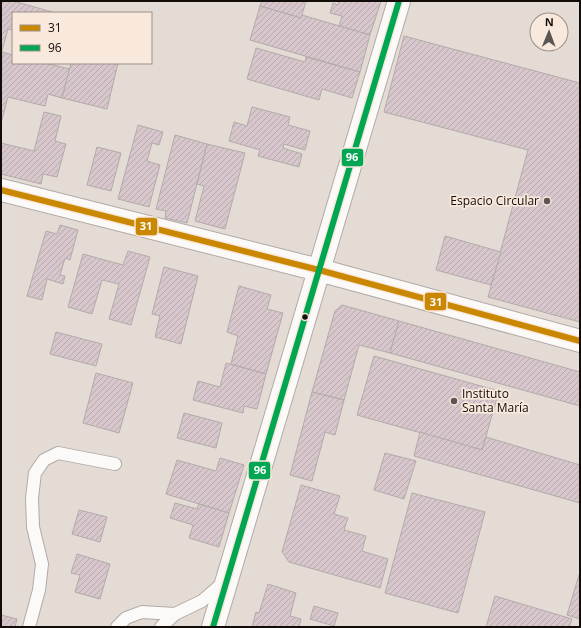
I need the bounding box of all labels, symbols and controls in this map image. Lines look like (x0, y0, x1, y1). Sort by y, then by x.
legend (12, 12, 152, 64)
north arrow (529, 12, 569, 52)
text: N (545, 14, 554, 29)
text: 31 (48, 19, 62, 36)
text: 96 (48, 39, 62, 56)
line badge: 96 (341, 148, 364, 167)
text: 96 (346, 149, 358, 164)
place label: Espacio Circular (450, 192, 539, 209)
marker: Espacio Circular (542, 196, 552, 206)
line badge: 31 (135, 217, 158, 236)
text: 31 (140, 218, 152, 233)
line badge: 31 (424, 292, 447, 311)
text: 31 (430, 294, 442, 309)
unlabelled marker (300, 312, 310, 322)
place label: Instituto Santa María (462, 385, 529, 416)
marker: Instituto Santa María (449, 396, 459, 406)
line badge: 96 (248, 461, 271, 480)
text: 96 (254, 462, 266, 477)

